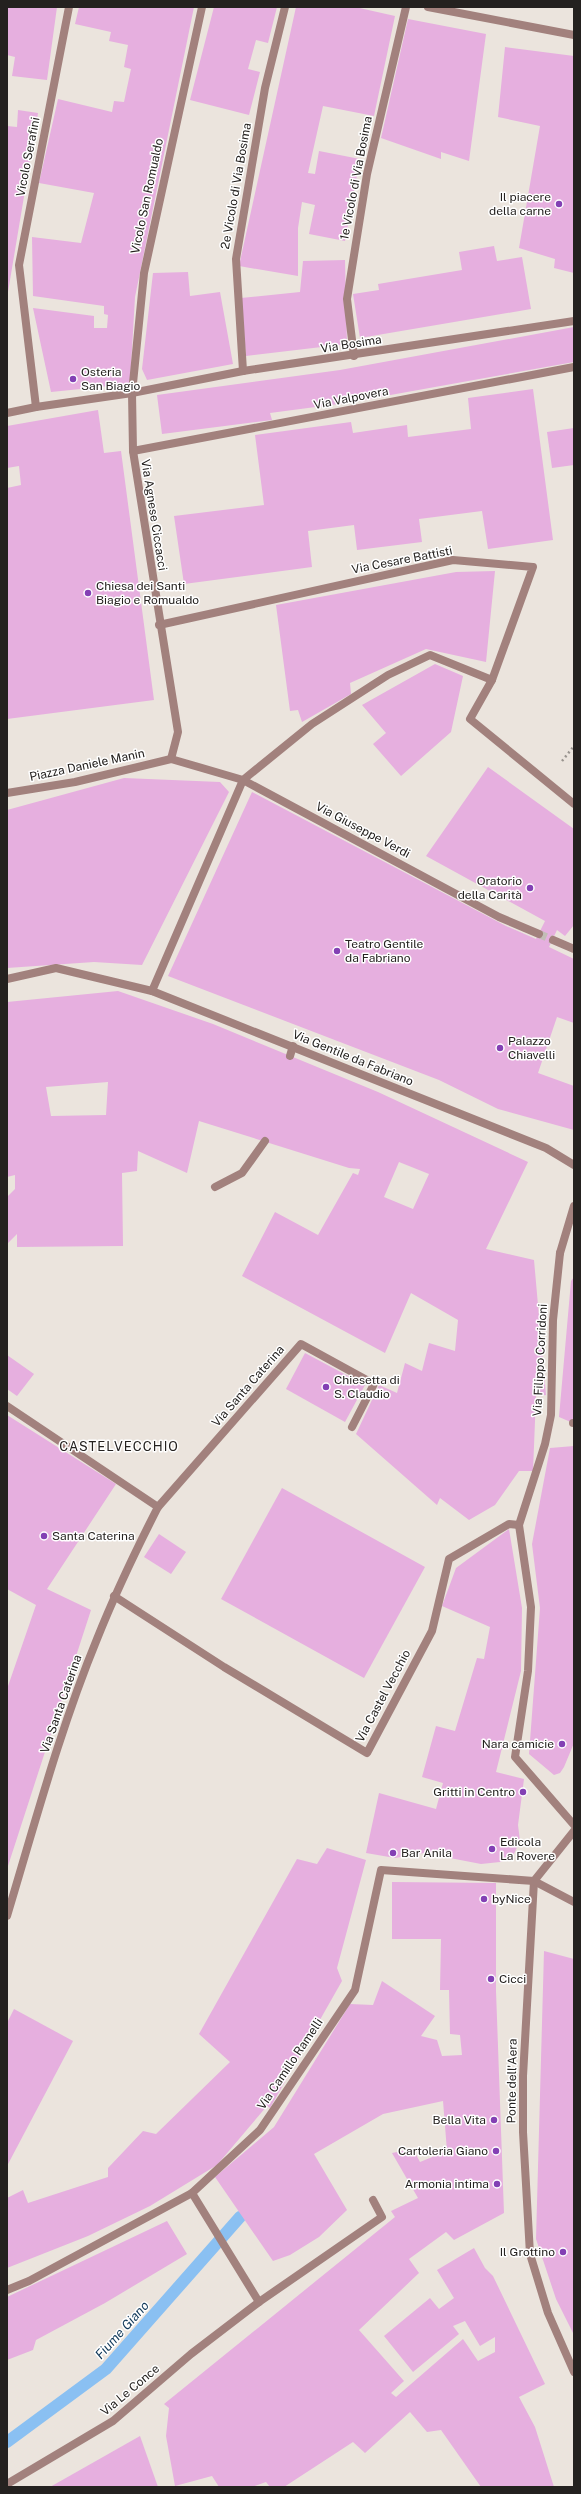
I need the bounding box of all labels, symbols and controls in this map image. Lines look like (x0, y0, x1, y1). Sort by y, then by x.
street label: 1e Vicolo di Via Bosima (337, 115, 375, 241)
street label: Vicolo Serafini (13, 116, 43, 198)
street label: 2e Vicolo di Via Bosima (218, 122, 254, 250)
street label: Vicolo San Romualdo (128, 137, 166, 255)
place label: Il piacere della carne (489, 190, 551, 218)
marker: Il piacere della carne (554, 199, 564, 209)
street label: Via Bosima (320, 332, 382, 356)
place label: Osteria San Biagio (81, 365, 141, 393)
marker: Osteria San Biagio (68, 374, 78, 384)
street label: Via Valpovera (312, 384, 390, 412)
street label: Via Agnese Ciccacci (138, 458, 170, 572)
street label: Via Cesare Battisti (350, 543, 454, 577)
place label: Chiesa dei Santi Biagio e Romualdo (96, 579, 199, 607)
marker: Chiesa dei Santi Biagio e Romualdo (83, 588, 93, 598)
street label: Piazza Daniele Manin (28, 746, 146, 784)
street label: Via Giuseppe Verdi (313, 799, 413, 861)
place label: Oratorio della Carità (458, 874, 522, 902)
marker: Oratorio della Carità (525, 883, 535, 893)
place label: Teatro Gentile da Fabriano (345, 937, 424, 965)
marker: Teatro Gentile da Fabriano (332, 946, 342, 956)
street label: Via Gentile da Fabriano (291, 1027, 416, 1089)
place label: Palazzo Chiavelli (508, 1034, 555, 1062)
marker: Palazzo Chiavelli (495, 1043, 505, 1053)
street label: Via Filippo Corridoni (530, 1303, 550, 1417)
street label: Via Santa Caterina (209, 1342, 287, 1430)
place label: Chiesetta di S. Claudio (334, 1373, 400, 1401)
marker: Chiesetta di S. Claudio (321, 1382, 331, 1392)
district label: CASTELVECCHIO (59, 1439, 179, 1454)
place label: Santa Caterina (52, 1529, 135, 1543)
marker: Santa Caterina (39, 1531, 49, 1541)
street label: Via Castel Vecchio (353, 1647, 413, 1745)
street label: Via Santa Caterina (38, 1653, 84, 1755)
place label: Nara camicie (482, 1737, 554, 1751)
marker: Nara camicie (557, 1739, 567, 1749)
place label: Gritti in Centro (433, 1785, 515, 1799)
marker: Gritti in Centro (518, 1787, 528, 1797)
place label: Edicola La Rovere (500, 1835, 555, 1863)
marker: Edicola La Rovere (487, 1844, 497, 1854)
place label: Bar Anila (401, 1846, 452, 1860)
marker: Bar Anila (388, 1848, 398, 1858)
place label: byNice (492, 1892, 531, 1906)
marker: byNice (479, 1894, 489, 1904)
place label: Cicci (499, 1972, 526, 1986)
marker: Cicci (486, 1974, 496, 1984)
street label: Via Camillo Ramelli (254, 2016, 326, 2112)
street label: Ponte dell'Aera (504, 2039, 520, 2123)
place label: Bella Vita (433, 2113, 486, 2127)
marker: Bella Vita (489, 2115, 499, 2125)
place label: Cartoleria Giano (398, 2144, 488, 2158)
marker: Cartoleria Giano (491, 2146, 501, 2156)
place label: Armonia intima (405, 2177, 489, 2191)
marker: Armonia intima (492, 2179, 502, 2189)
place label: Il Grottino (500, 2245, 555, 2259)
marker: Il Grottino (558, 2247, 568, 2257)
water label: Fiume Giano (92, 2298, 152, 2362)
street label: Via Le Conce (98, 2361, 162, 2419)

